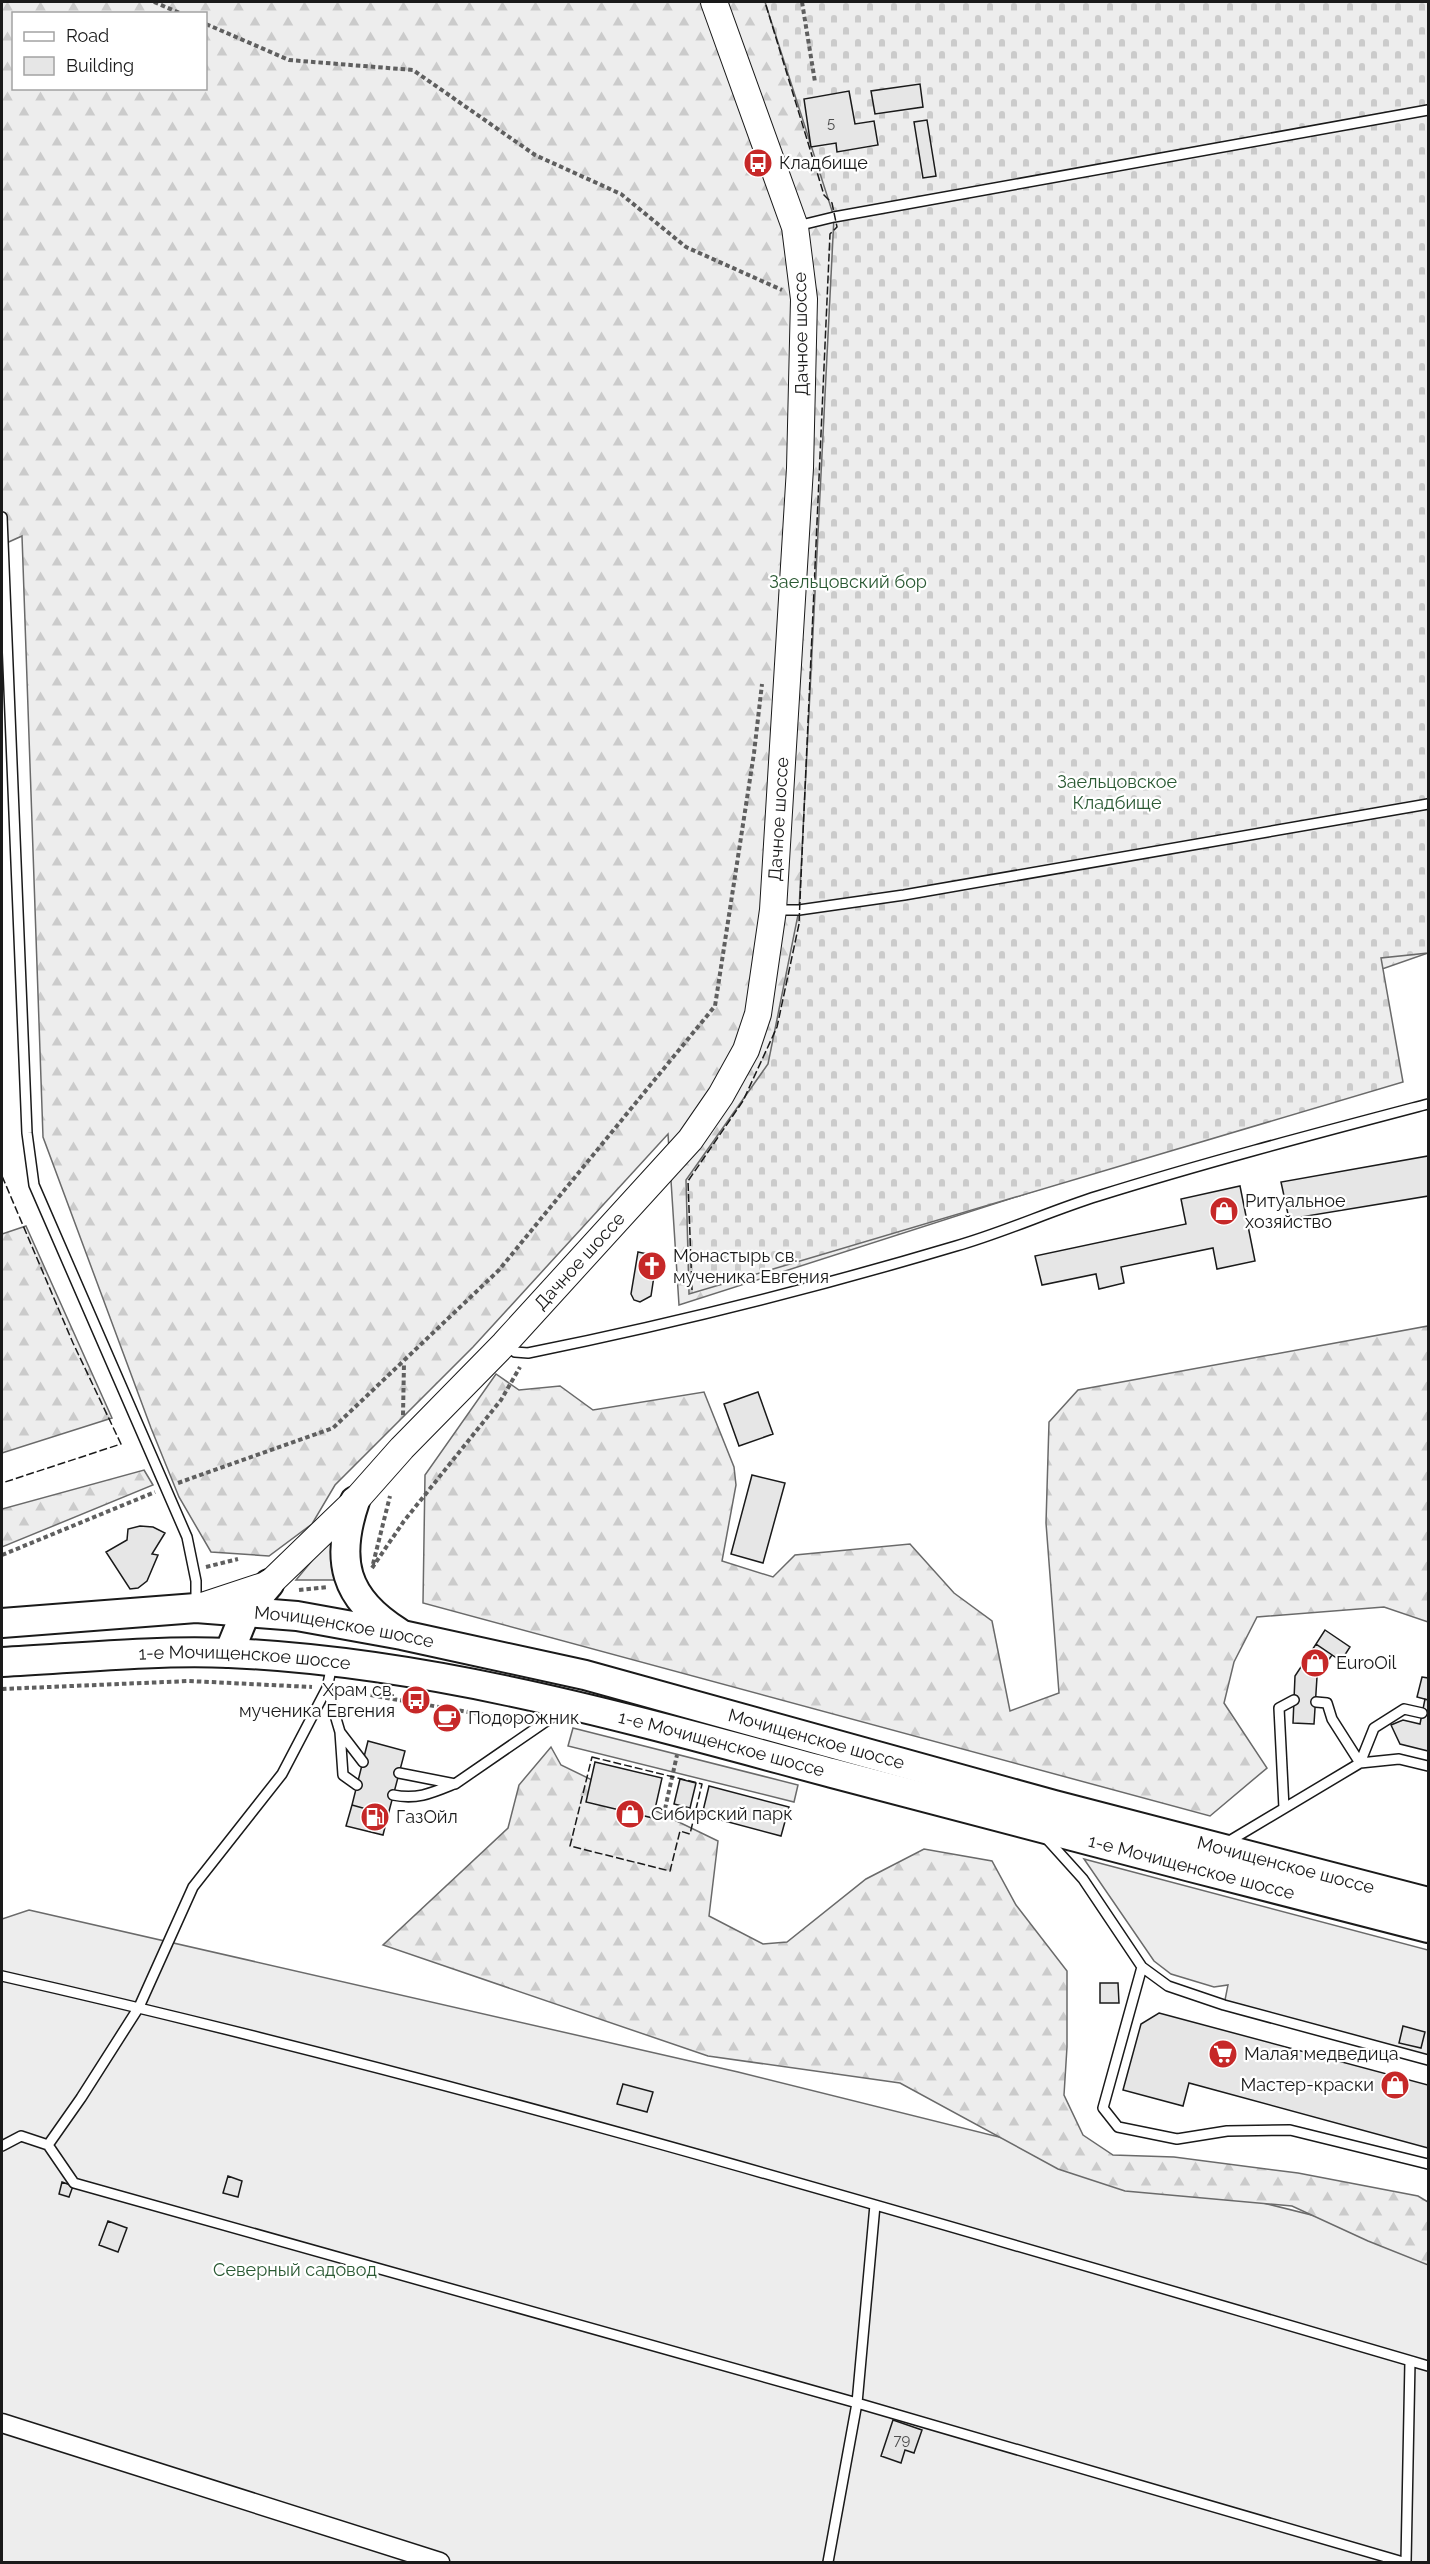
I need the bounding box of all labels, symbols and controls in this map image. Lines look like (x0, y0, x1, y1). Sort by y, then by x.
legend (12, 12, 207, 90)
text: Road (66, 25, 109, 46)
text: Building (66, 55, 134, 76)
house number: 5 (827, 114, 835, 132)
bus stop icon: Кладбище (742, 147, 774, 179)
place label: Кладбище (779, 152, 868, 173)
street label: Дачное шоссе (789, 271, 812, 396)
park label: Заельцовский бор (769, 571, 927, 592)
street label: Дачное шоссе (764, 756, 792, 882)
park label: Заельцовское Кладбище (1057, 771, 1177, 813)
place label: Ритуальное хозяйство (1245, 1190, 1346, 1232)
shop icon: Ритуальное хозяйство (1208, 1195, 1240, 1227)
street label: Дачное шоссе (530, 1207, 629, 1314)
place label: Монастырь св. мученика Евгения (673, 1245, 829, 1287)
church icon: Монастырь св. мученика Евгения (636, 1250, 668, 1282)
street label: Мочищенское шоссе (253, 1602, 437, 1652)
street label: 1-е Мочищенское шоссе (138, 1641, 352, 1674)
shop icon: EuroOil (1299, 1647, 1331, 1679)
place label: EuroOil (1336, 1652, 1397, 1673)
place label: Храм св. мученика Евгения (239, 1679, 395, 1721)
bus stop icon: Храм св. мученика Евгения (400, 1684, 432, 1716)
cafe icon: Подорожник (431, 1702, 463, 1734)
street label: Мочищенское шоссе (726, 1704, 907, 1773)
street label: 1-е Мочищенское шоссе (616, 1706, 827, 1781)
place label: Подорожник (468, 1707, 579, 1728)
shop icon: Сибирский парк (614, 1798, 646, 1830)
fuel station icon: ГазОйл (359, 1801, 391, 1833)
place label: Сибирский парк (651, 1803, 793, 1824)
place label: ГазОйл (396, 1806, 458, 1827)
street label: 1-е Мочищенское шоссе (1086, 1830, 1297, 1903)
street label: Мочищенское шоссе (1195, 1832, 1377, 1898)
supermarket icon: Малая медведица (1207, 2038, 1239, 2070)
place label: Малая медведица (1244, 2043, 1399, 2064)
shop icon: Мастер-краски (1379, 2069, 1411, 2101)
place label: Мастер-краски (1241, 2074, 1374, 2095)
park label: Северный садовод (213, 2259, 377, 2280)
house number: 79 (894, 2431, 911, 2449)

